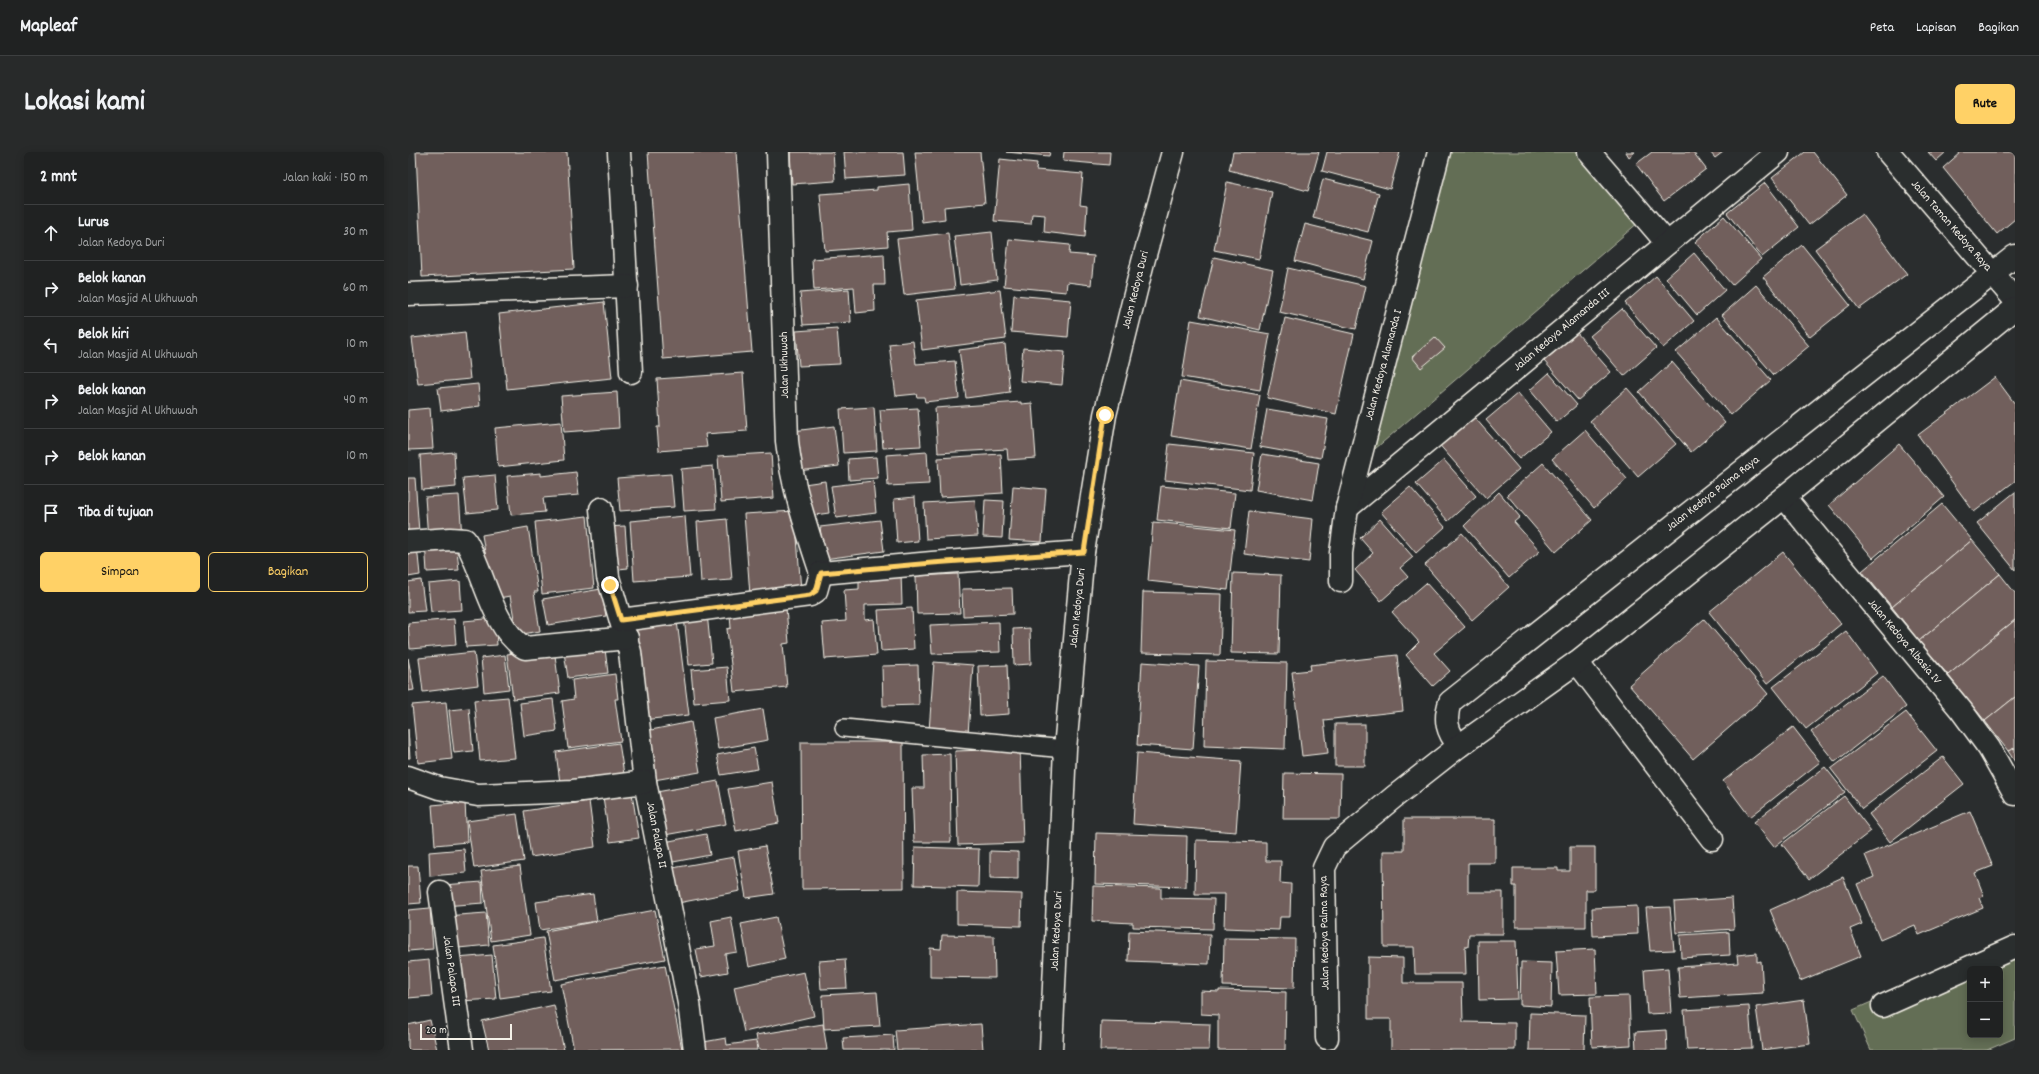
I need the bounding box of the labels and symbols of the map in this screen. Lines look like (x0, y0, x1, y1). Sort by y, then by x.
street label: Jalan Taman Kedoya Raya (1906, 177, 1996, 276)
street label: Jalan Kedoya Duri (1118, 249, 1154, 331)
street label: Jalan Kedoya Alamanda III (1510, 284, 1614, 376)
street label: Jalan Kedoya Alamanda I (1361, 307, 1407, 422)
street label: Jalan Ukhuwah (776, 331, 794, 399)
route start (1096, 406, 1114, 424)
street label: Jalan Kedoya Palma Raya (1663, 452, 1764, 536)
street label: Jalan Kedoya Duri (1065, 567, 1091, 649)
route end (601, 576, 619, 594)
street label: Jalan Kedoya Albasia IV (1863, 595, 1945, 689)
street label: Jalan Palapa II (641, 800, 671, 870)
street label: Jalan Kedoya Palma Raya (1315, 875, 1334, 990)
street label: Jalan Kedoya Duri (1046, 891, 1068, 971)
street label: Jalan Palapa III (438, 934, 464, 1008)
scale bar (420, 1022, 512, 1041)

